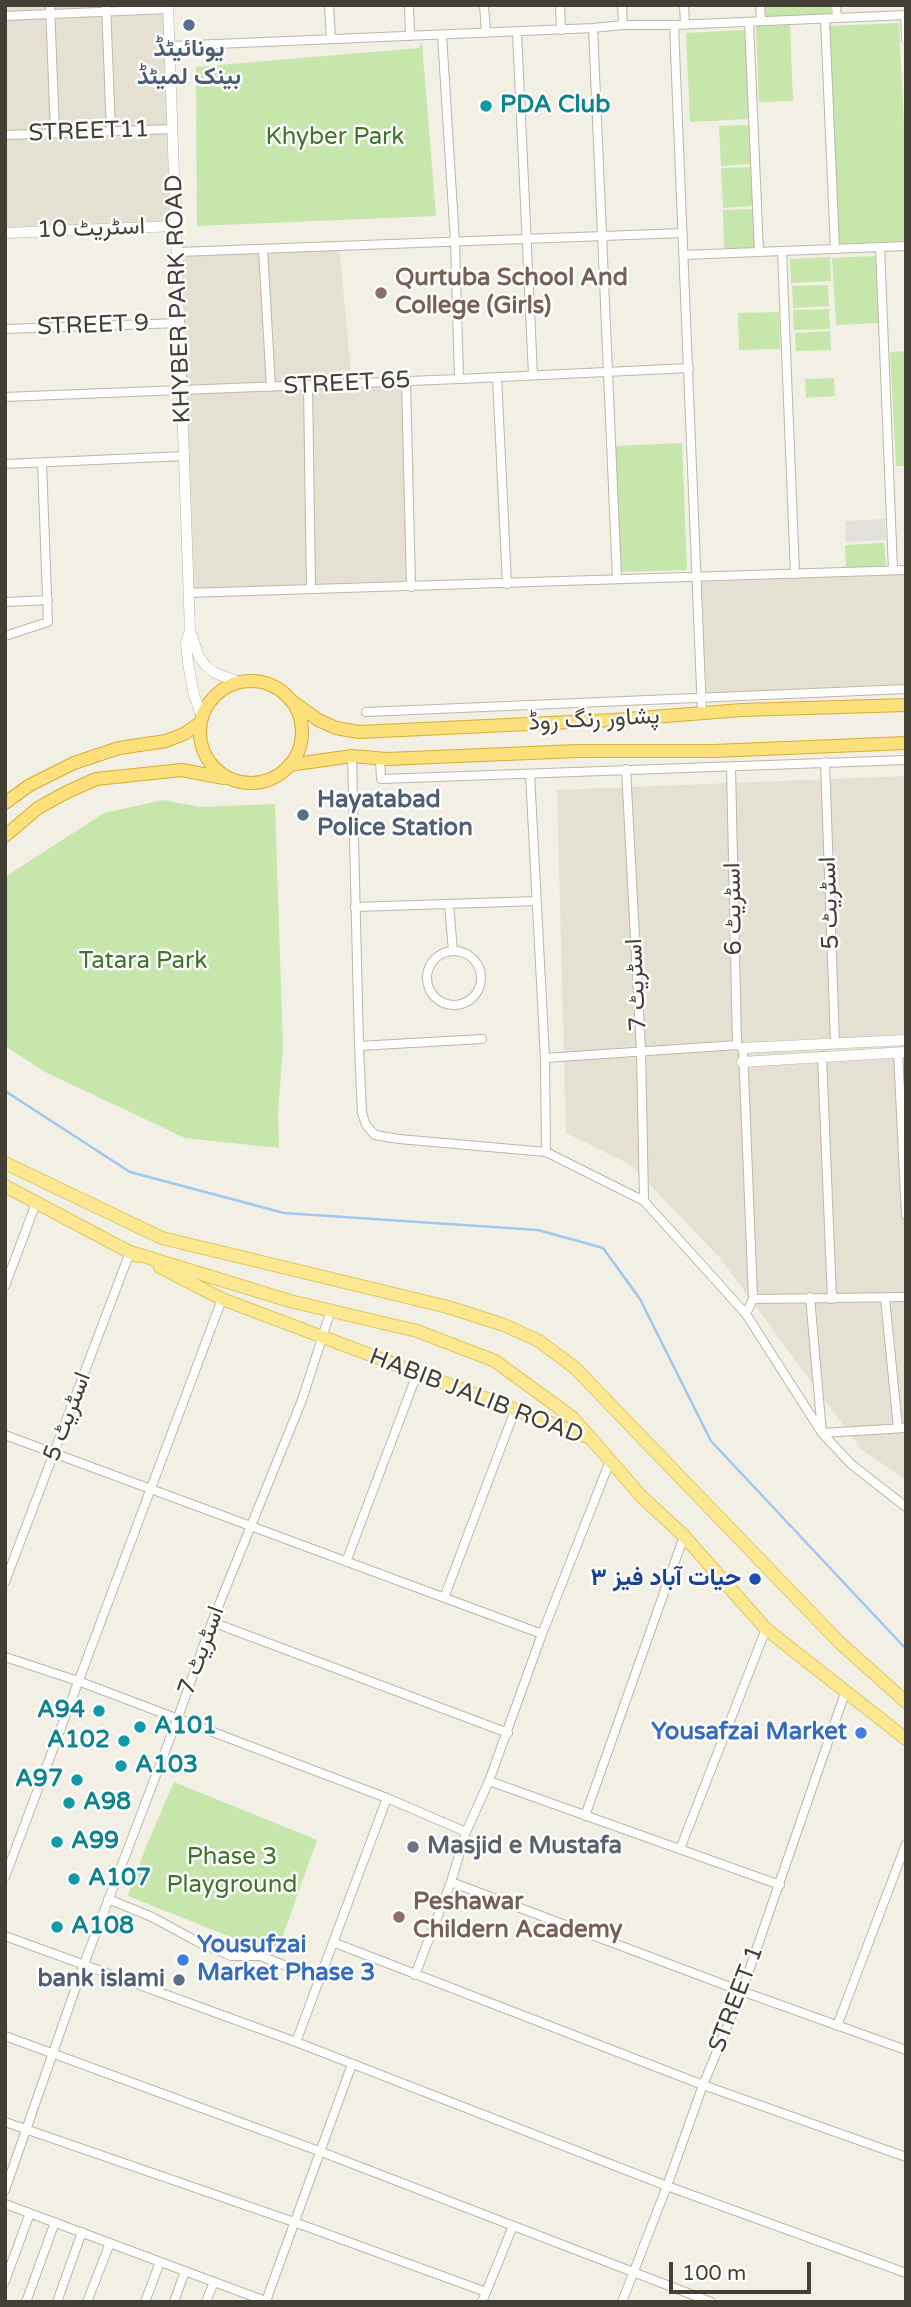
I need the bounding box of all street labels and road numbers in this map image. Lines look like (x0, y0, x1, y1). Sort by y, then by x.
street label: STREET11 (28, 115, 150, 149)
street label: KHYBER PARK ROAD (160, 174, 198, 424)
street label: اسٹریٹ 10 (37, 213, 145, 245)
street label: STREET 9 (36, 310, 150, 342)
street label: STREET 65 (283, 366, 411, 402)
street label: پشاور رنگ روڈ (528, 702, 660, 738)
street label: اسٹریٹ 5 (814, 856, 846, 950)
street label: اسٹریٹ 6 (719, 862, 749, 956)
street label: اسٹریٹ 7 (620, 938, 654, 1032)
street label: HABIB JALIB ROAD (365, 1343, 587, 1451)
street label: اسٹریٹ 5 (38, 1368, 98, 1466)
street label: اسٹریٹ 7 (173, 1602, 231, 1700)
street label: STREET 1 (703, 1941, 771, 2057)

